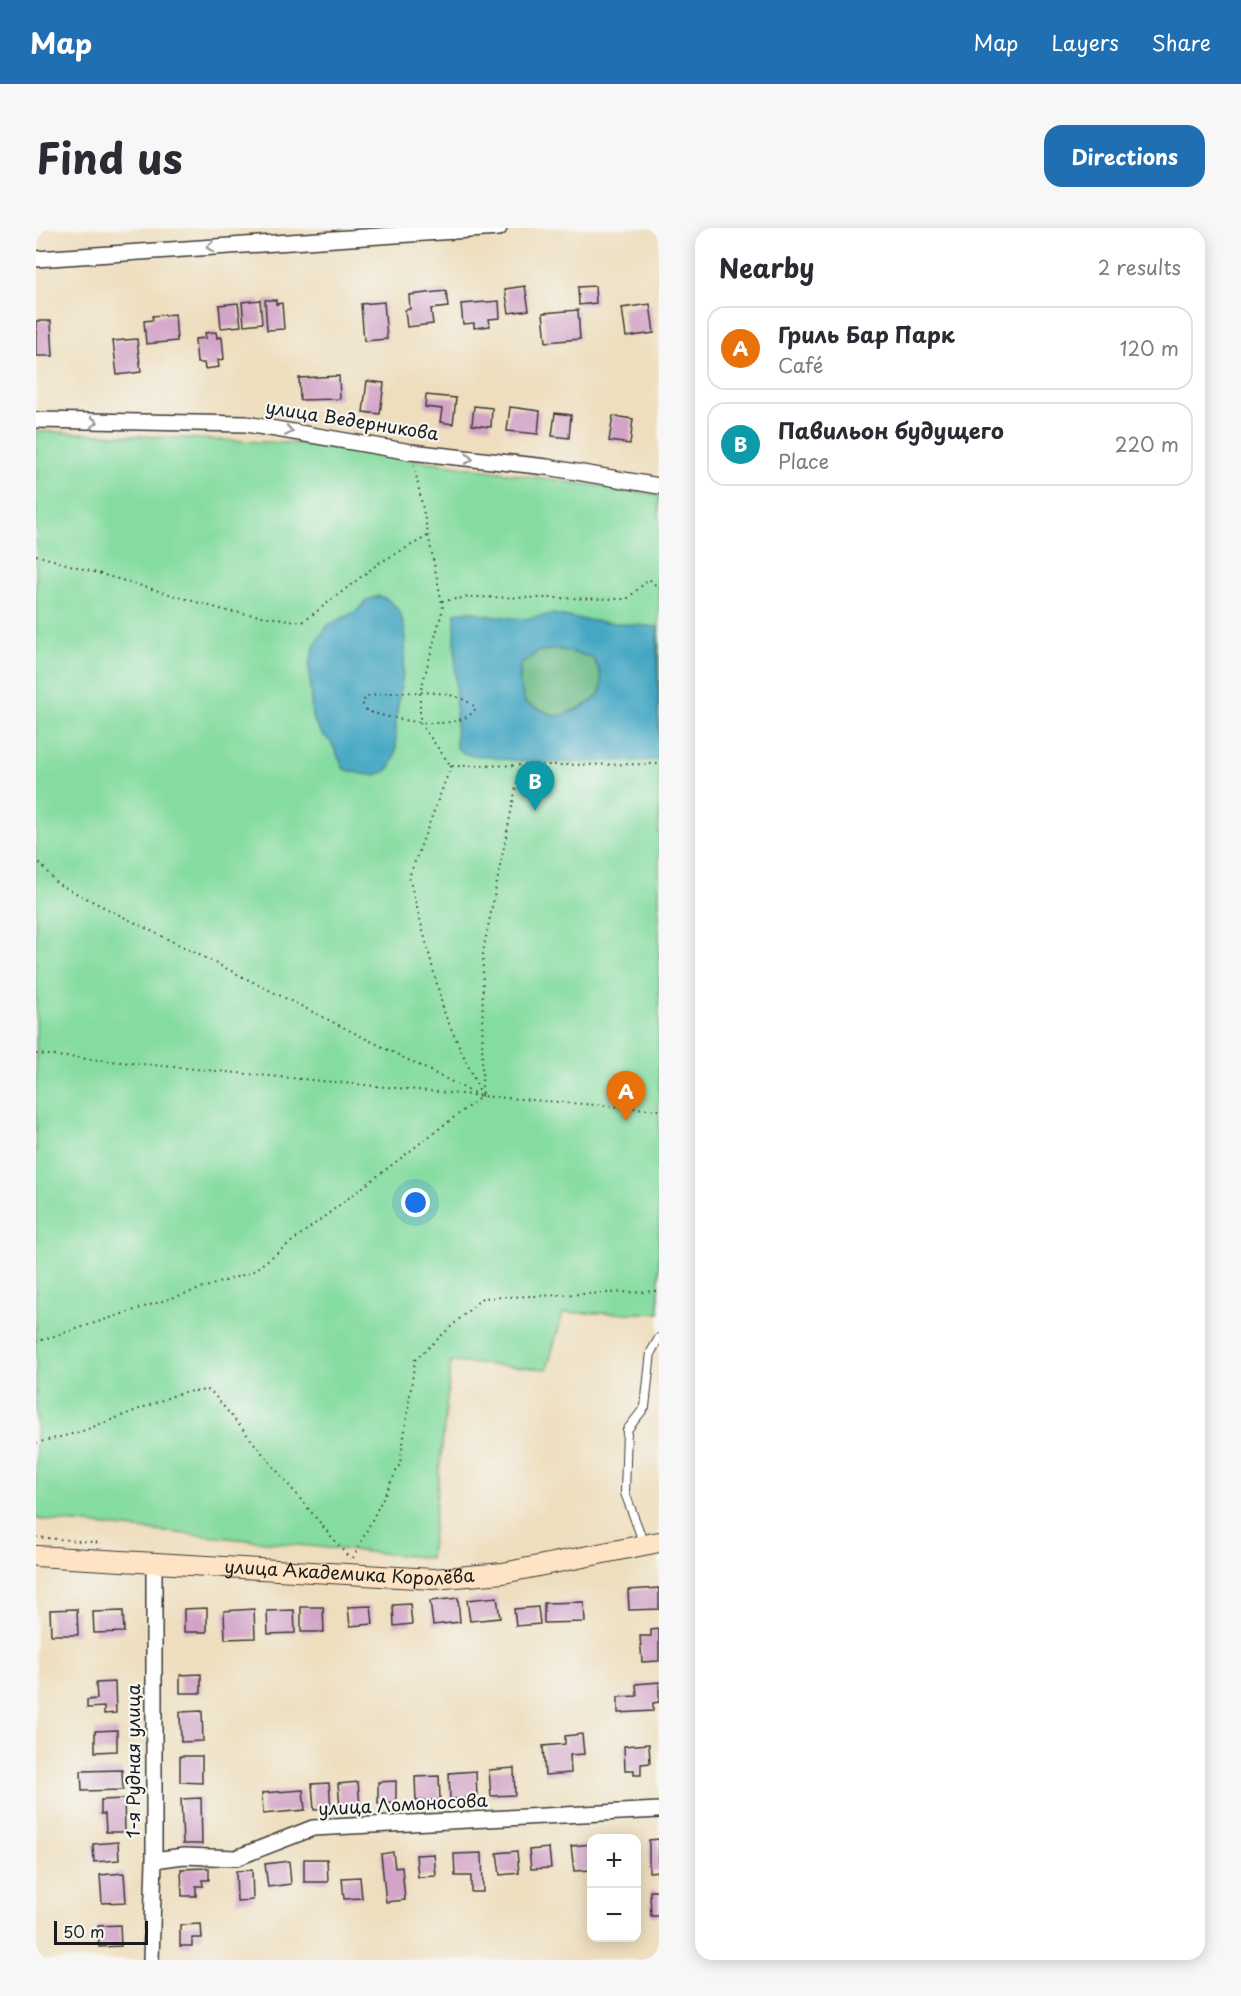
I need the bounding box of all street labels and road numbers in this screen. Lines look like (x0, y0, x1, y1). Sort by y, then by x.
street label: улица Ведерникова (264, 393, 442, 447)
street label: улица Академика Королёва (224, 1552, 476, 1591)
street label: 1-я Рудная улица (119, 1683, 146, 1838)
street label: улица Ломоносова (318, 1786, 489, 1821)

